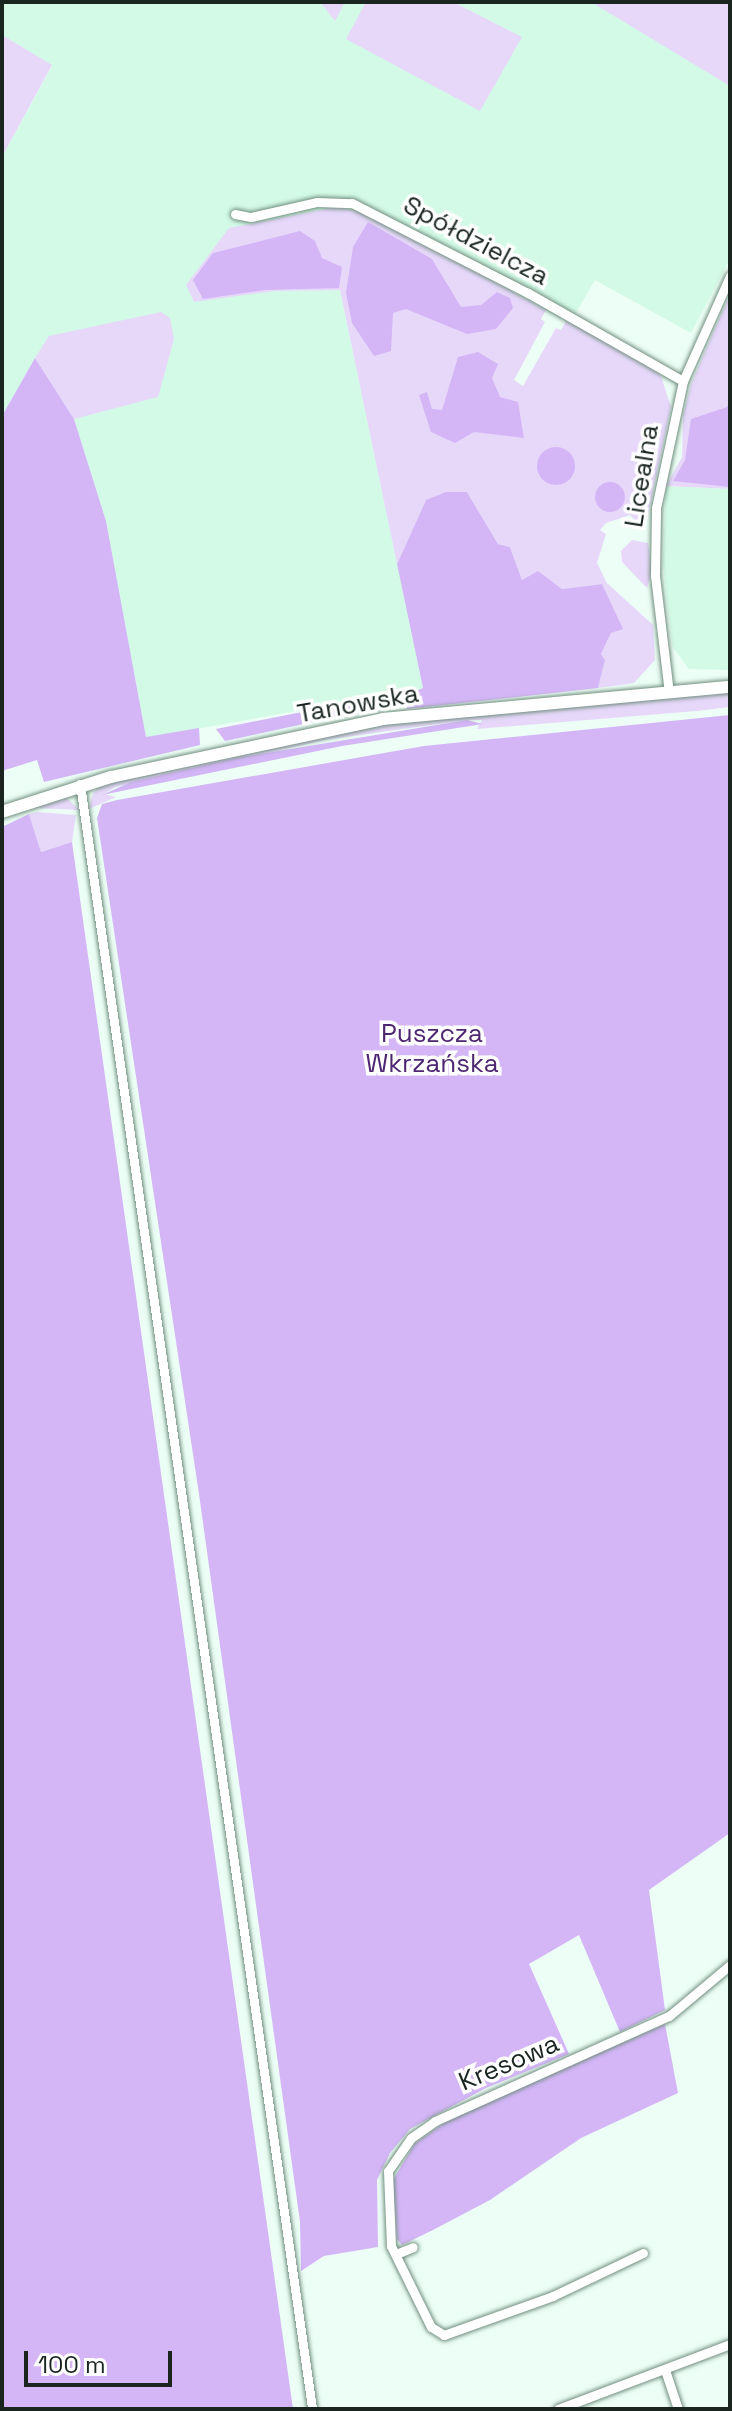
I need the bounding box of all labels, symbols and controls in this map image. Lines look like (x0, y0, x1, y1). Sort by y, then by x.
street label: Spółdzielcza (398, 190, 554, 292)
street label: Licealna (618, 422, 666, 530)
street label: Tanowska (295, 678, 421, 730)
park label: Puszcza Wkrzańska (365, 1018, 499, 1080)
street label: Kresowa (454, 2028, 564, 2098)
scale bar (28, 2335, 176, 2385)
text: 100 m (38, 2349, 106, 2380)

